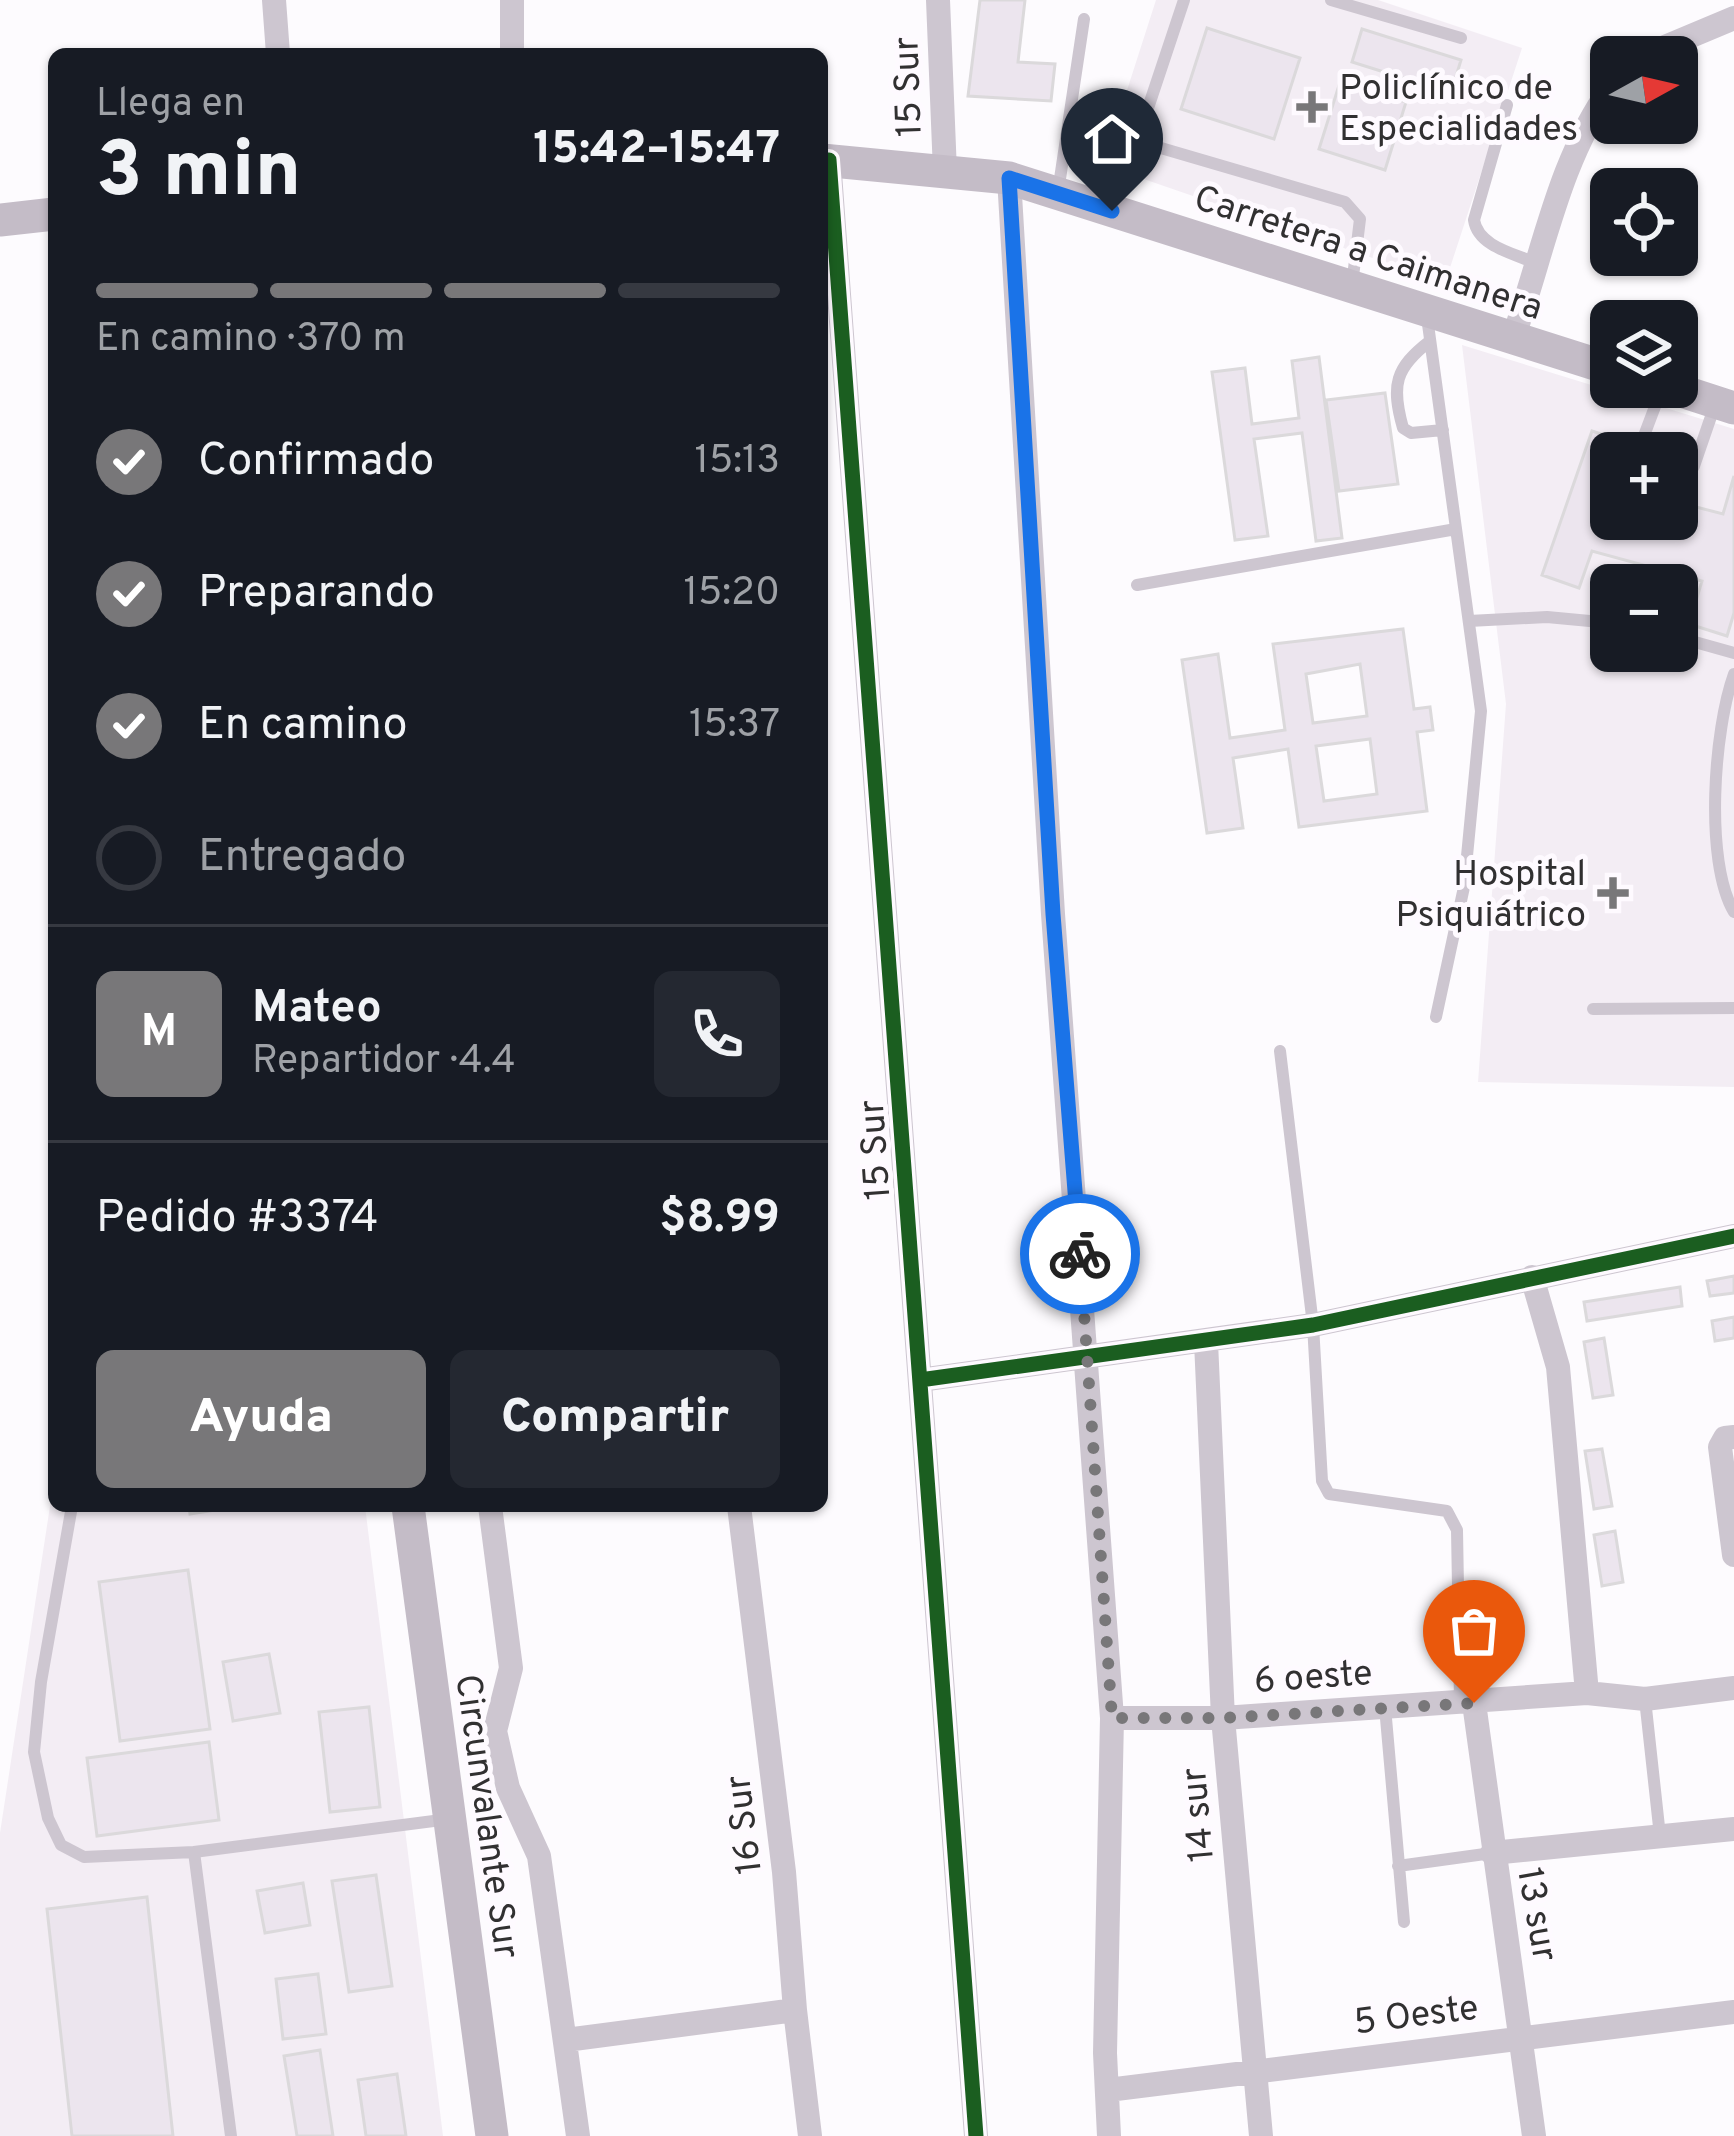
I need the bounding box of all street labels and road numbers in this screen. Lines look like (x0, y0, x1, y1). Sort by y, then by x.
street label: 15 Sur (885, 36, 935, 138)
street label: Carretera a Caimanera (1188, 177, 1548, 333)
street label: 15 Sur (851, 1098, 903, 1201)
street label: 6 oeste (1252, 1652, 1374, 1706)
street label: Circunvalante Sur (442, 1672, 528, 1962)
street label: 14 sur (1173, 1766, 1227, 1864)
street label: 16 Sur (717, 1772, 775, 1877)
street label: 13 sur (1504, 1864, 1566, 1965)
street label: 5 Oeste (1352, 1987, 1481, 2047)

